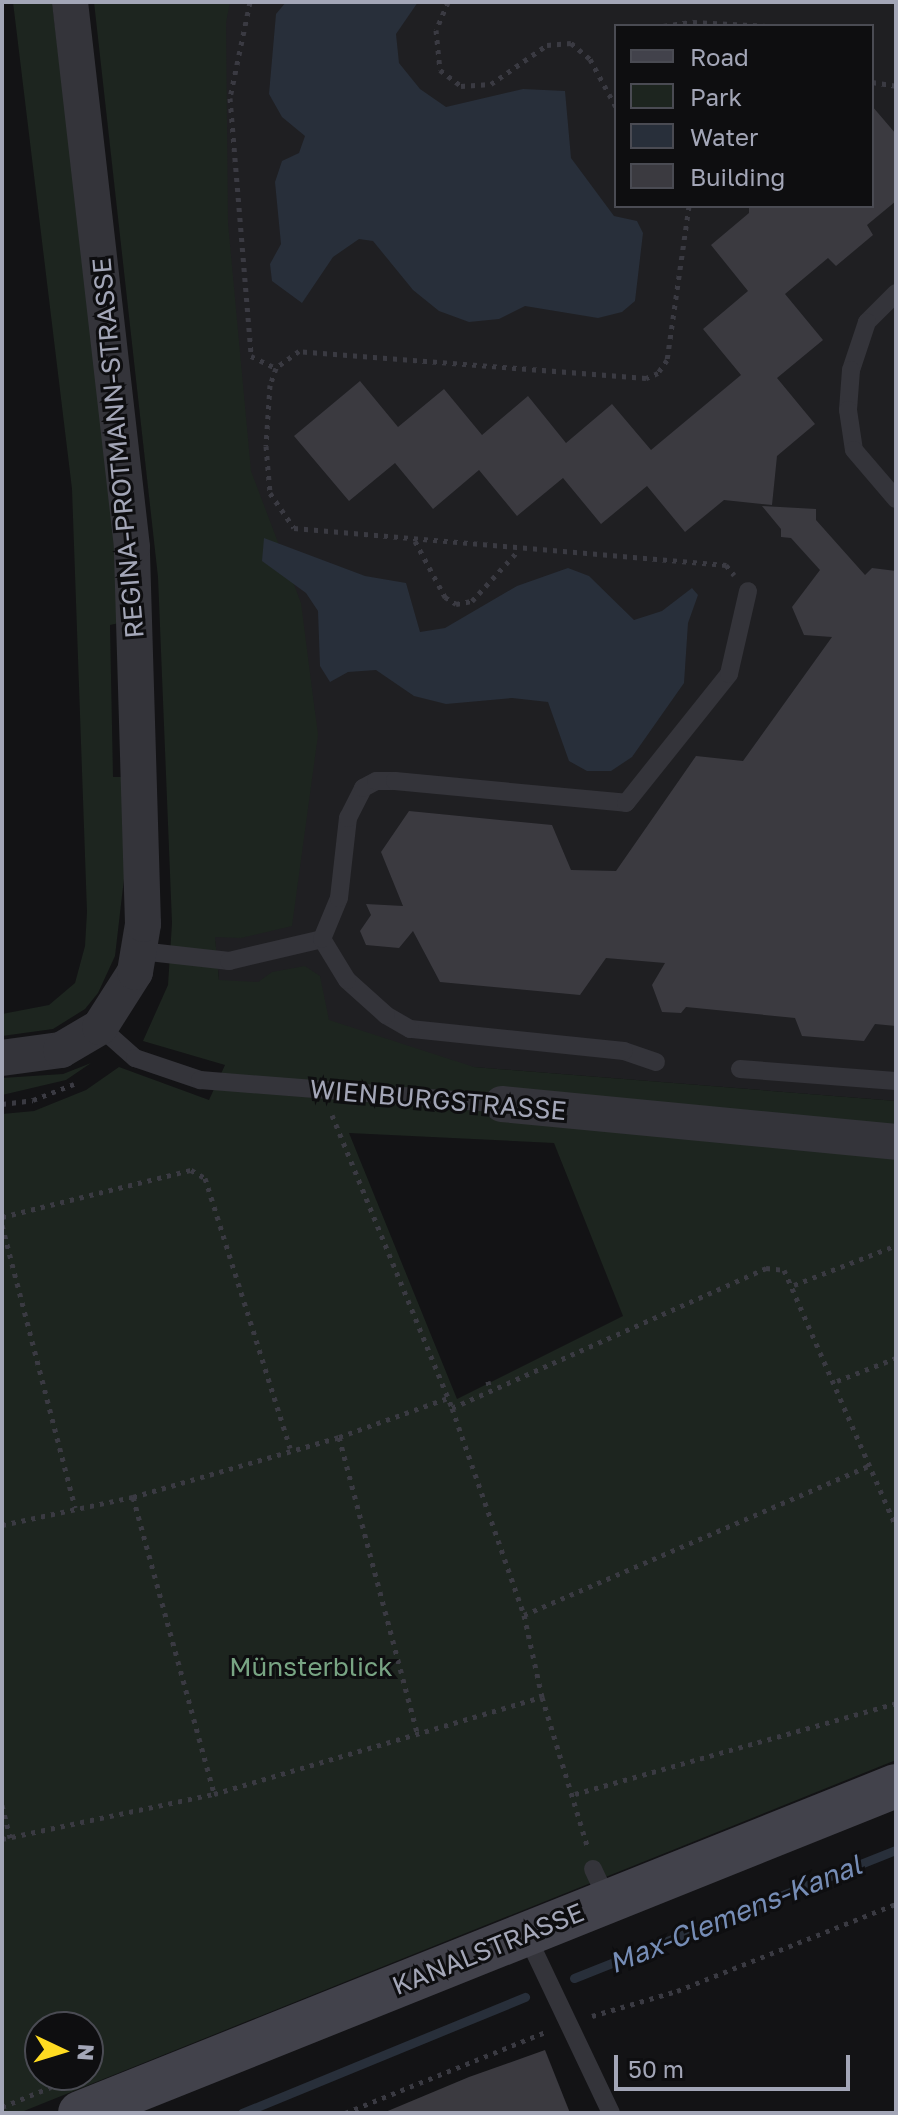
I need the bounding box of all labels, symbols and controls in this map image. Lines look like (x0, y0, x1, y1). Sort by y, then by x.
legend (614, 24, 874, 208)
text: Road (690, 42, 749, 71)
text: Park (690, 82, 742, 111)
text: Water (690, 122, 758, 151)
text: Building (690, 162, 785, 191)
street label: REGINA-PROTMANN-STRASSE (86, 256, 150, 640)
street label: WIENBURGSTRASSE (308, 1073, 568, 1127)
park label: Münsterblick (229, 1651, 393, 1683)
water label: Max-Clemens-Kanal (604, 1848, 866, 1980)
street label: KANALSTRASSE (388, 1896, 588, 2002)
north arrow (24, 2011, 104, 2091)
scale bar (618, 2039, 854, 2089)
text: N (72, 2043, 100, 2062)
text: 50 m (628, 2054, 684, 2083)

